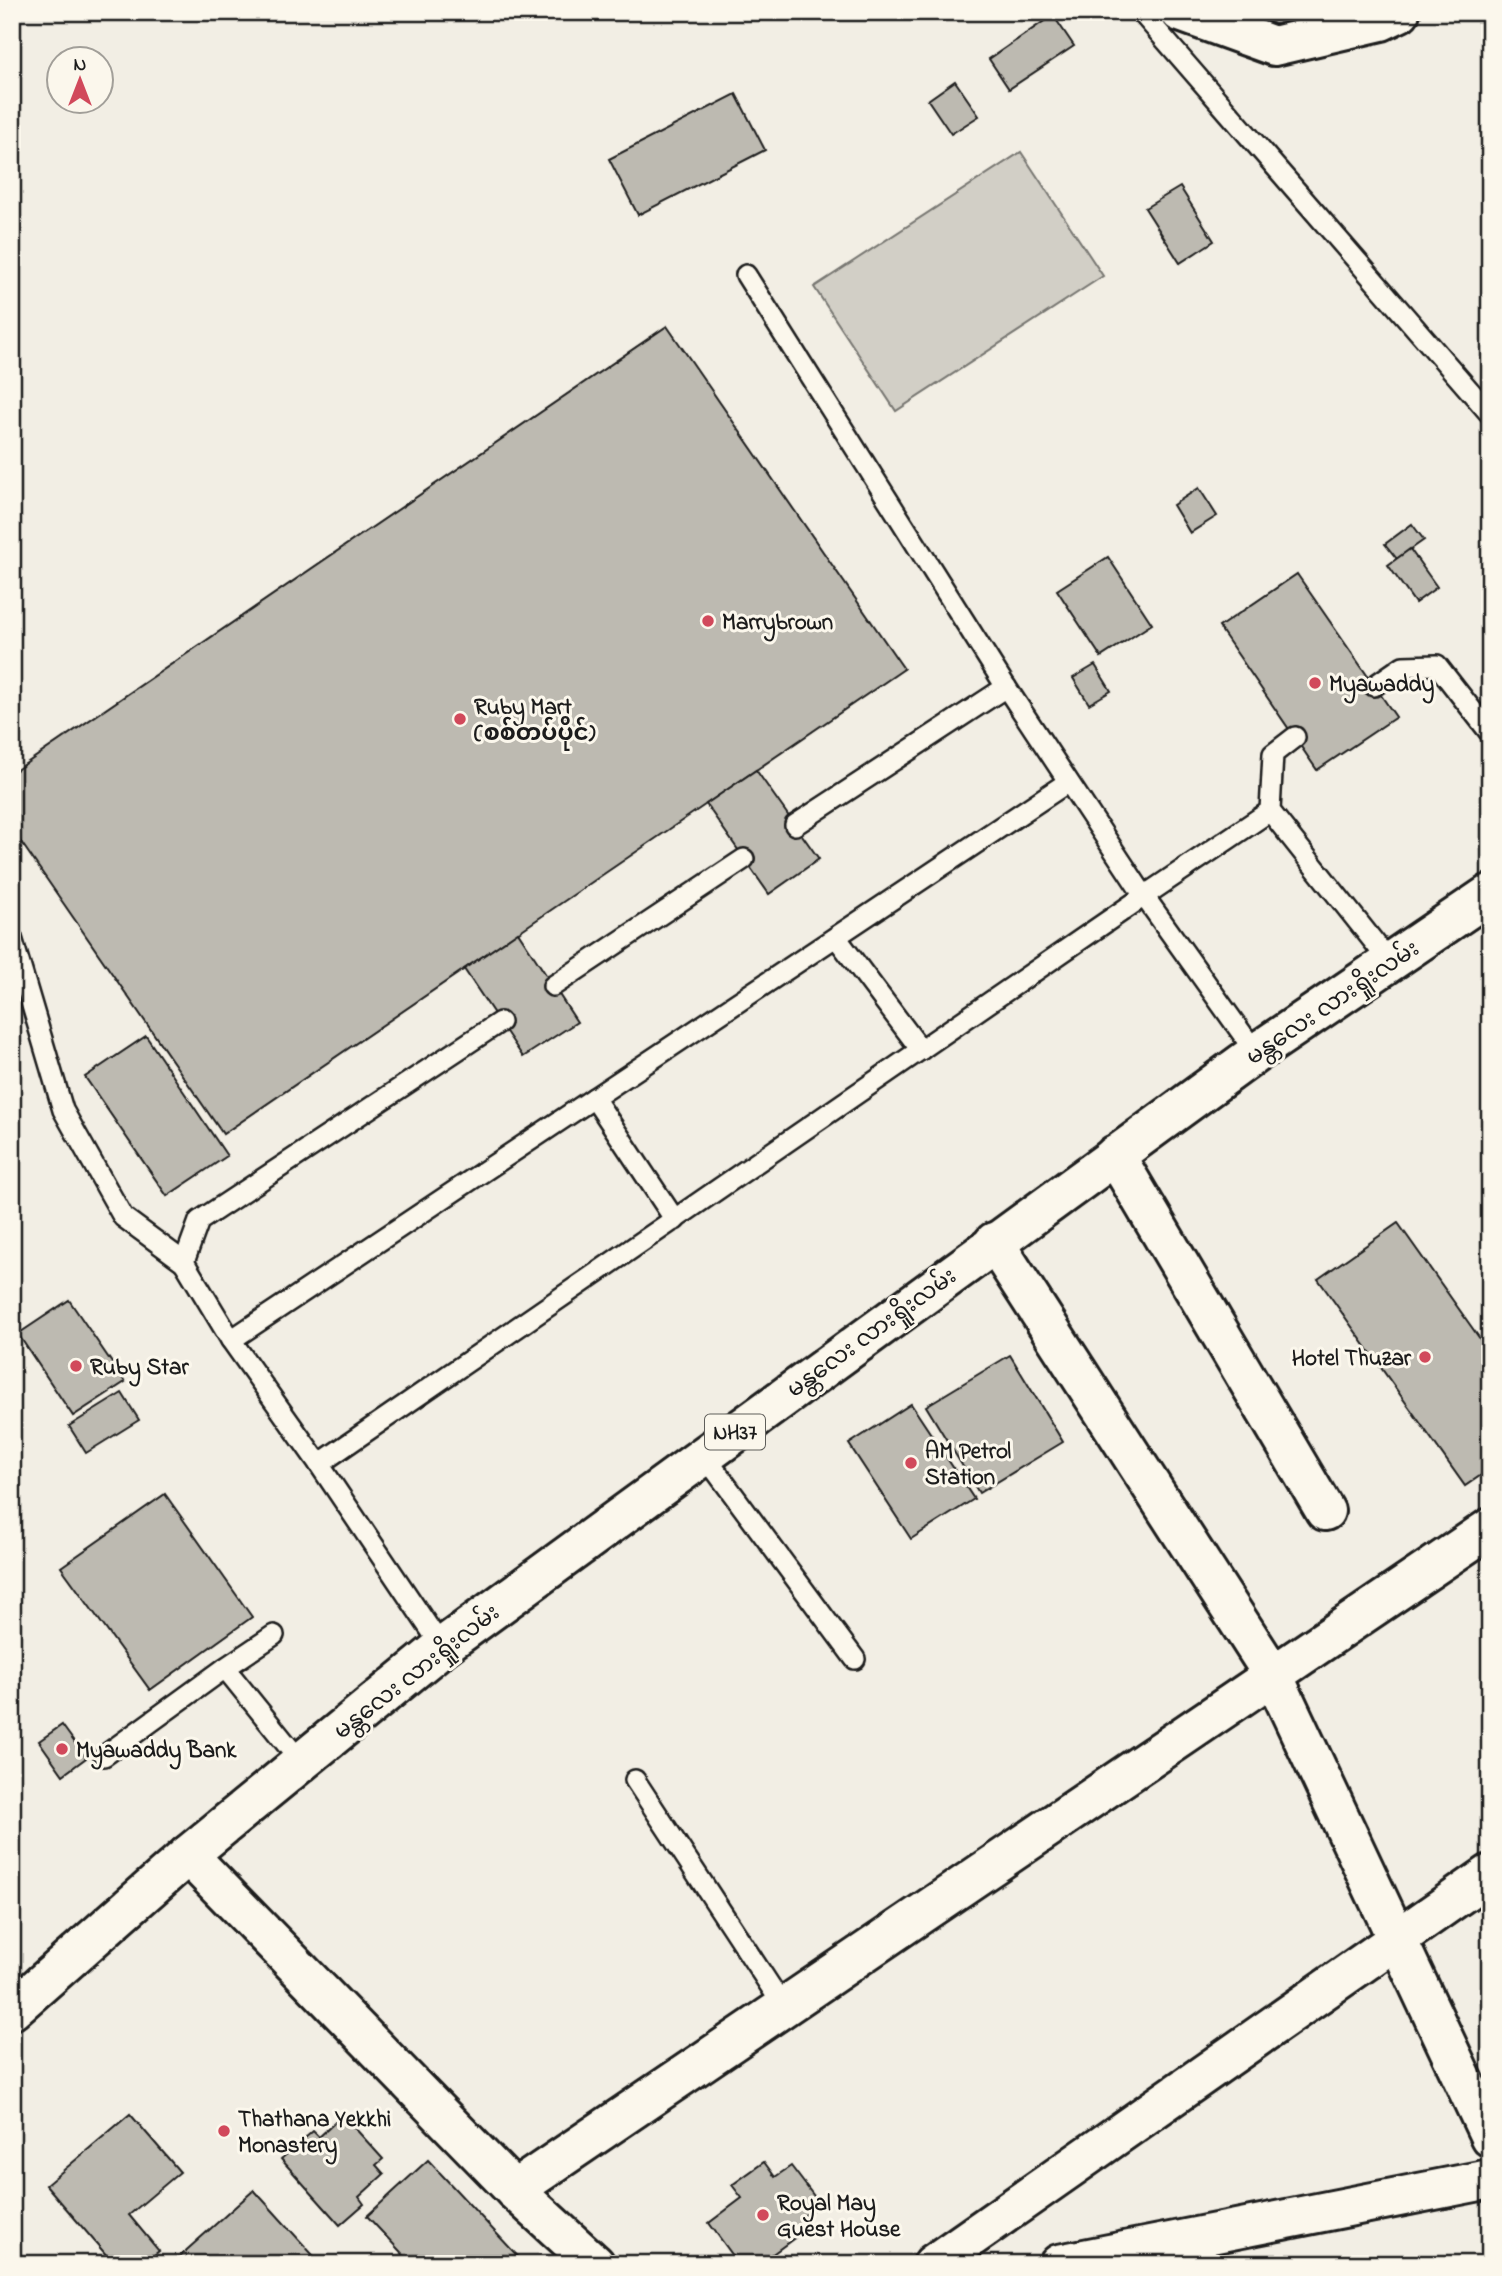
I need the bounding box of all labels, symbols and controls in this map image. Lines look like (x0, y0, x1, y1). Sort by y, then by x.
north arrow (46, 46, 116, 116)
text: N (74, 52, 87, 79)
place label: Marrybrown (722, 607, 833, 642)
marker: Marrybrown (700, 613, 716, 629)
place label: Myawaddy (1329, 669, 1435, 704)
marker: Myawaddy (1307, 675, 1323, 691)
place label: Ruby Mart (စစ်တပ်ပိုင်) (474, 692, 596, 751)
marker: Ruby Mart (စစ်တပ်ပိုင်) (452, 711, 468, 727)
street label: မန္တလေး လားရှိုးလမ်း (1239, 932, 1427, 1074)
street label: မန္တလေး လားရှိုးလမ်း (780, 1259, 964, 1407)
place label: Hotel Thuzar (1292, 1343, 1412, 1376)
marker: Hotel Thuzar (1417, 1349, 1433, 1365)
place label: Ruby Star (90, 1352, 189, 1387)
marker: Ruby Star (68, 1358, 84, 1374)
road number: NH37 (705, 1414, 765, 1450)
place label: AM Petrol Station (925, 1436, 1011, 1495)
marker: AM Petrol Station (903, 1455, 919, 1471)
street label: မန္တလေး လားရှိုးလမ်း (326, 1596, 508, 1748)
place label: Myawaddy Bank (76, 1735, 237, 1770)
marker: Myawaddy Bank (54, 1741, 70, 1757)
place label: Thathana Yekkhi Monastery (238, 2104, 391, 2165)
marker: Thathana Yekkhi Monastery (216, 2123, 232, 2139)
place label: Royal May Guest House (777, 2188, 901, 2247)
marker: Royal May Guest House (755, 2207, 771, 2223)

